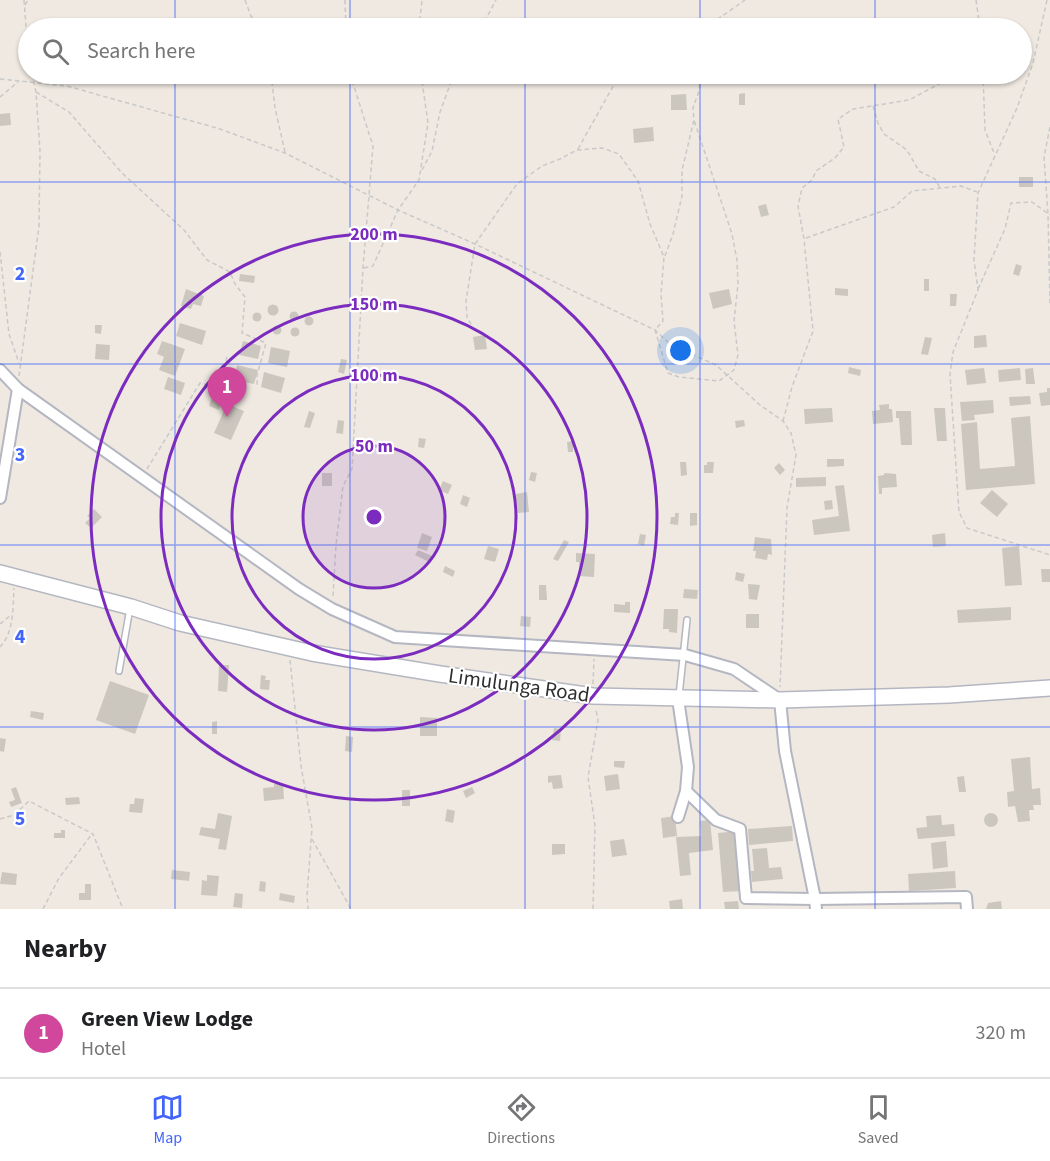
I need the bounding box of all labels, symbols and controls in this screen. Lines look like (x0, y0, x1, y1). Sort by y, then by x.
search box (18, 18, 1032, 84)
icon: search (39, 35, 72, 68)
text: Search here (87, 35, 195, 67)
text: 200 m (350, 222, 398, 247)
text: 2 (15, 260, 25, 288)
text: 150 m (350, 292, 398, 317)
your location (666, 336, 695, 365)
text: 100 m (350, 363, 398, 388)
pin: 1 (208, 368, 246, 417)
text: 50 m (355, 434, 393, 459)
text: 3 (15, 441, 25, 469)
centre of rings (364, 507, 384, 527)
text: 4 (15, 623, 26, 651)
street label: Limulunga Road (446, 660, 592, 710)
text: 5 (15, 805, 25, 833)
text: Nearby (24, 930, 107, 967)
text: Green View Lodge (81, 1003, 253, 1035)
text: 1 (38, 1019, 49, 1047)
text: 320 m (976, 1019, 1026, 1047)
text: Hotel (81, 1035, 126, 1063)
tab: Map (151, 1091, 184, 1149)
tab: Directions (487, 1091, 555, 1149)
tab: Saved (858, 1091, 899, 1149)

